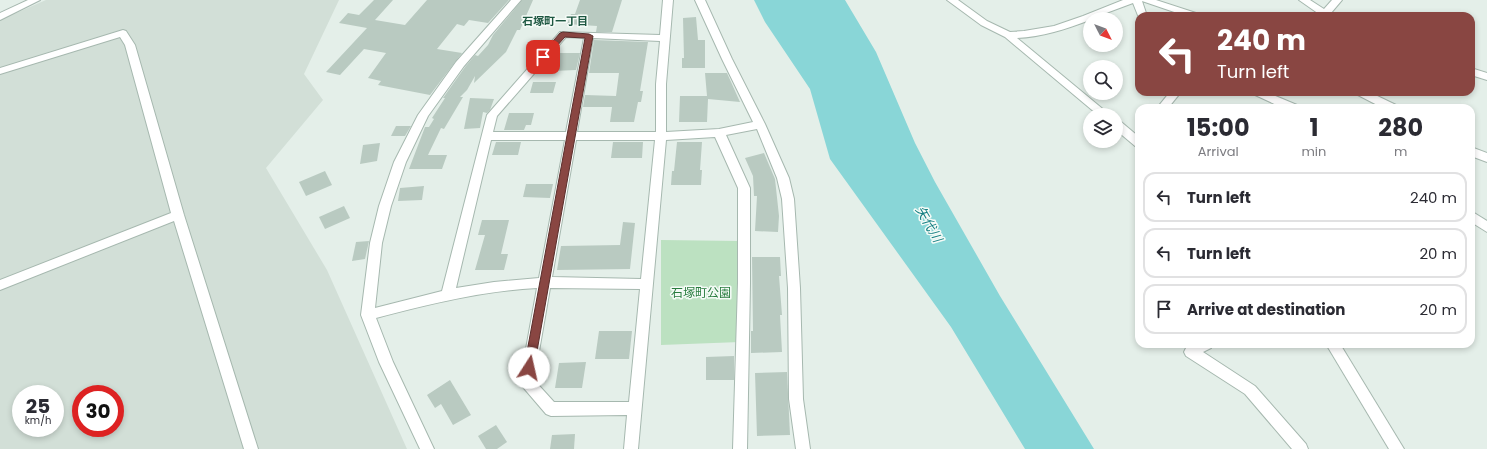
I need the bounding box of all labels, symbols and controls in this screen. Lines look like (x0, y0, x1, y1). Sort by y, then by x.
north arrow (1083, 12, 1123, 52)
map controls (1083, 12, 1123, 148)
district label: 石塚町一丁目 (522, 13, 588, 29)
text: 240 m (1217, 21, 1306, 60)
icon: left (1151, 28, 1203, 80)
pin (526, 40, 560, 74)
icon: arrive (532, 46, 554, 68)
text: Turn left (1217, 59, 1289, 84)
button: search (1083, 60, 1123, 100)
button: layers (1083, 108, 1123, 148)
text: 15:00 (1187, 111, 1250, 144)
text: 1 (1309, 111, 1318, 144)
text: 280 (1378, 111, 1423, 144)
text: Arrival (1198, 142, 1239, 161)
text: min (1301, 142, 1326, 161)
text: m (1394, 142, 1407, 161)
icon: left (1153, 186, 1175, 208)
text: Turn left (1187, 187, 1251, 208)
text: 240 m (1410, 187, 1457, 208)
water label: 矢代川 (911, 202, 948, 247)
icon: left (1153, 242, 1175, 264)
text: Turn left (1187, 243, 1251, 264)
text: 20 m (1419, 243, 1457, 264)
park label: 石塚町公園 (671, 284, 731, 301)
icon: arrive (1153, 298, 1175, 320)
text: Arrive at destination (1187, 299, 1345, 320)
text: 20 m (1419, 299, 1457, 320)
position arrow (508, 347, 550, 389)
speed limit sign: 30 (72, 385, 124, 437)
text: 25 (26, 392, 50, 420)
text: km/h (25, 413, 51, 428)

